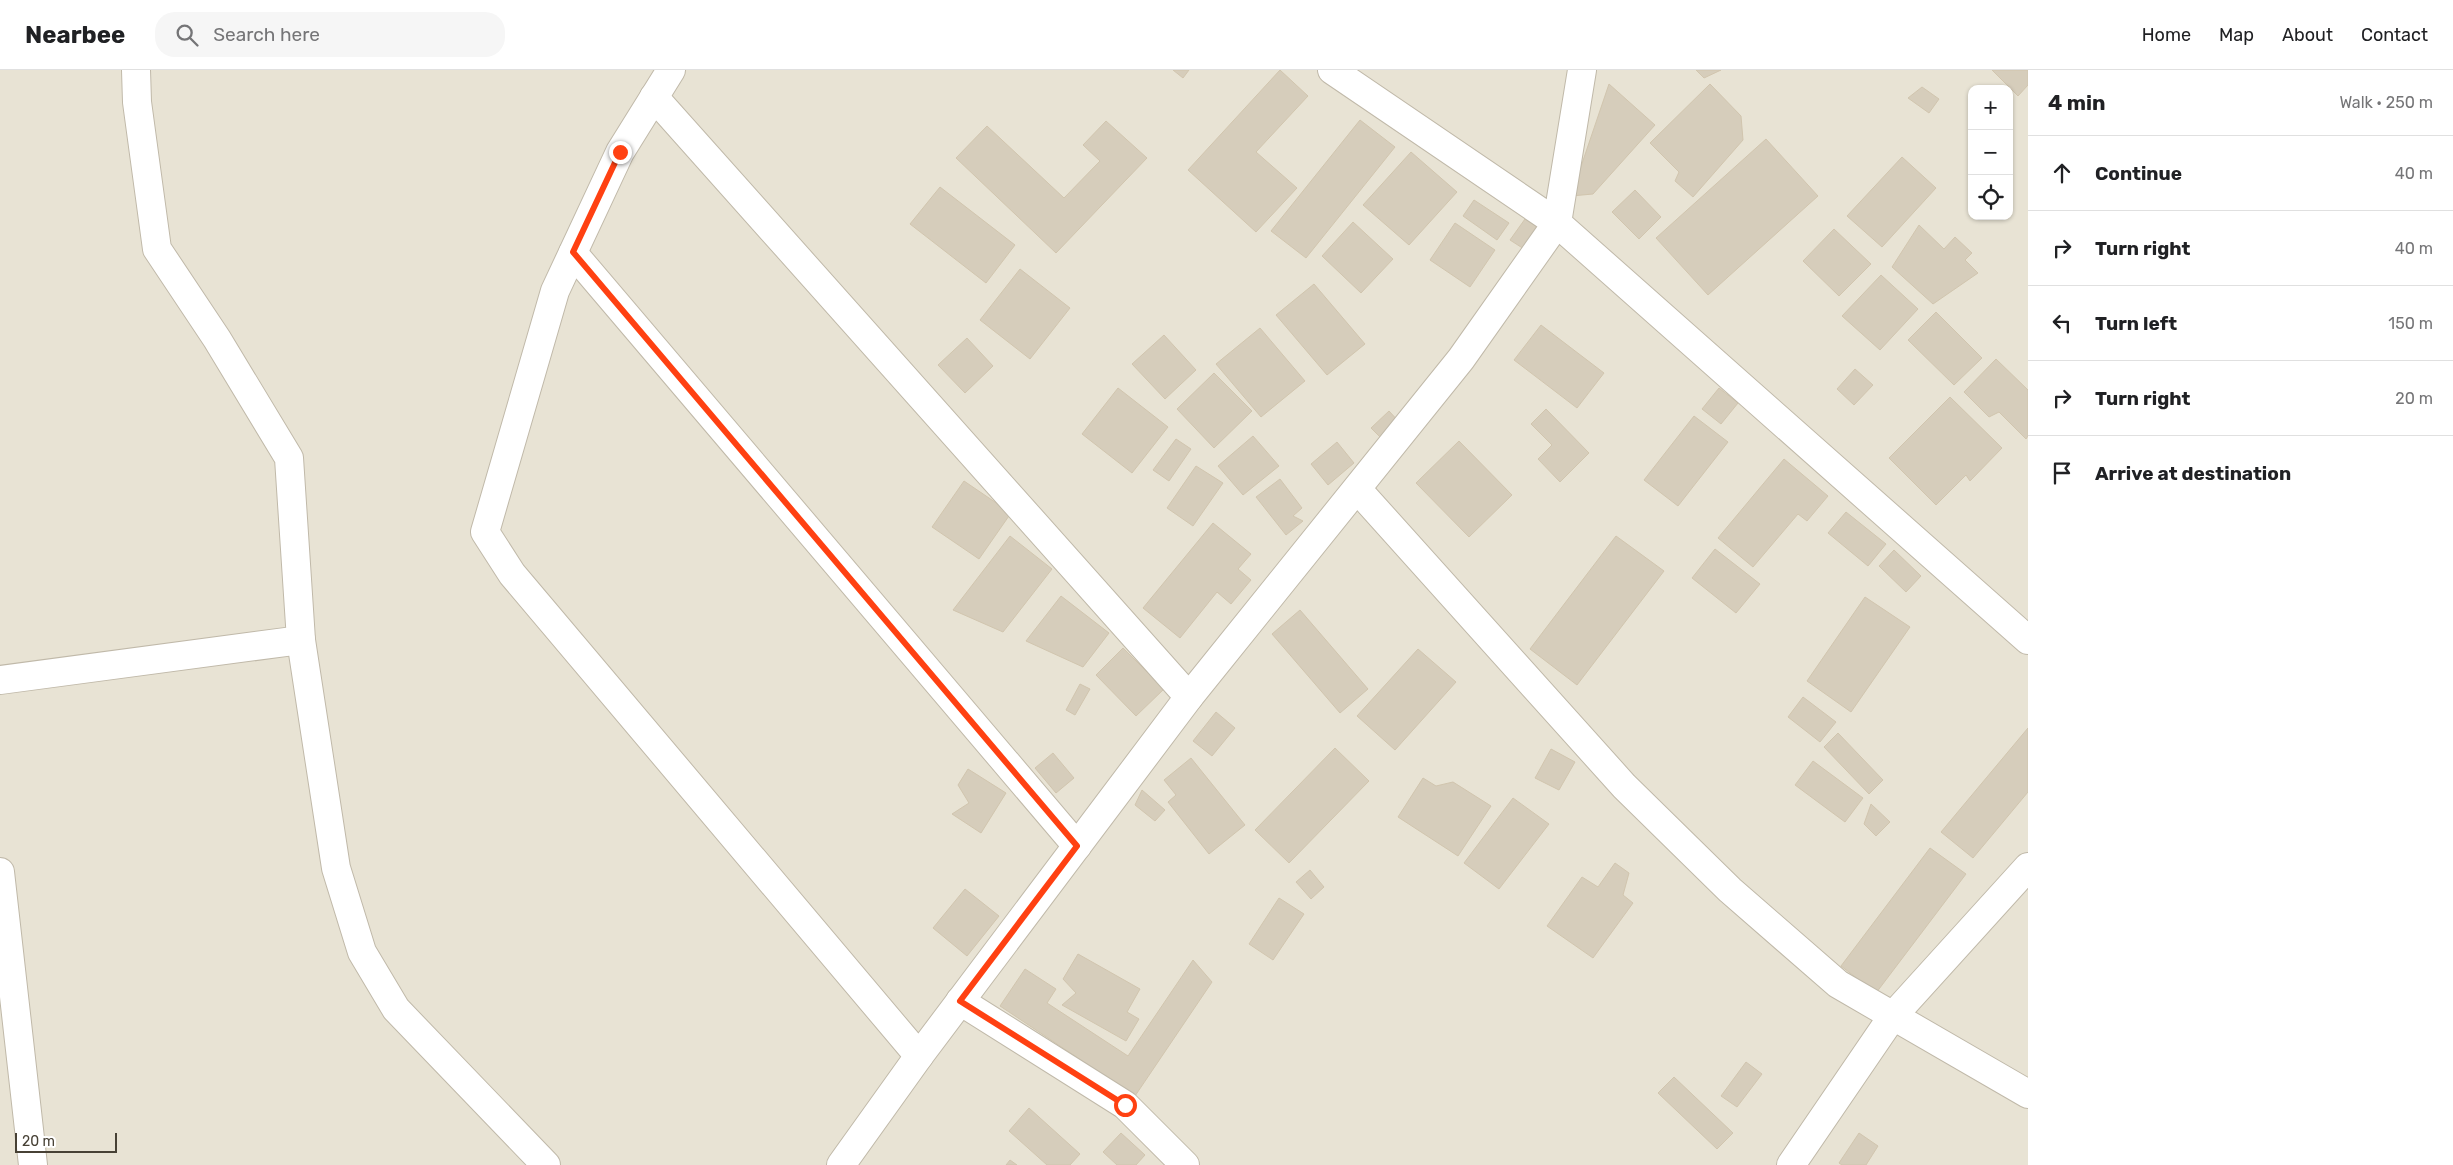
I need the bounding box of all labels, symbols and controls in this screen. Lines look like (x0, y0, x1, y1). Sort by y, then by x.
search box (155, 12, 505, 57)
text: Nearbee (25, 21, 125, 49)
icon: search (173, 21, 201, 49)
text: Search here (213, 23, 320, 46)
text: Home (2142, 24, 2191, 46)
text: Map (2219, 24, 2254, 46)
text: About (2282, 24, 2333, 46)
text: Contact (2361, 24, 2428, 46)
map controls (1968, 85, 2013, 220)
button: + (1968, 85, 2013, 130)
text: 4 min (2048, 90, 2106, 115)
text: Walk · 250 m (2339, 93, 2433, 112)
button: − (1968, 130, 2013, 175)
route end (609, 141, 632, 164)
icon: ahead (2048, 159, 2076, 187)
text: Continue (2095, 162, 2182, 185)
text: 40 m (2395, 164, 2433, 183)
button: locate (1968, 175, 2013, 220)
icon: right (2048, 234, 2076, 262)
text: Turn right (2095, 237, 2190, 260)
text: 40 m (2395, 239, 2433, 258)
icon: left (2048, 309, 2076, 337)
text: Turn left (2095, 312, 2177, 335)
text: 150 m (2388, 314, 2433, 333)
icon: right (2048, 384, 2076, 412)
text: Turn right (2095, 387, 2190, 410)
text: 20 m (2395, 389, 2433, 408)
icon: arrive (2048, 459, 2076, 487)
text: Arrive at destination (2095, 462, 2291, 485)
route start (1114, 1094, 1137, 1117)
scale bar (15, 1130, 118, 1153)
text: 20 m (22, 1133, 55, 1150)

